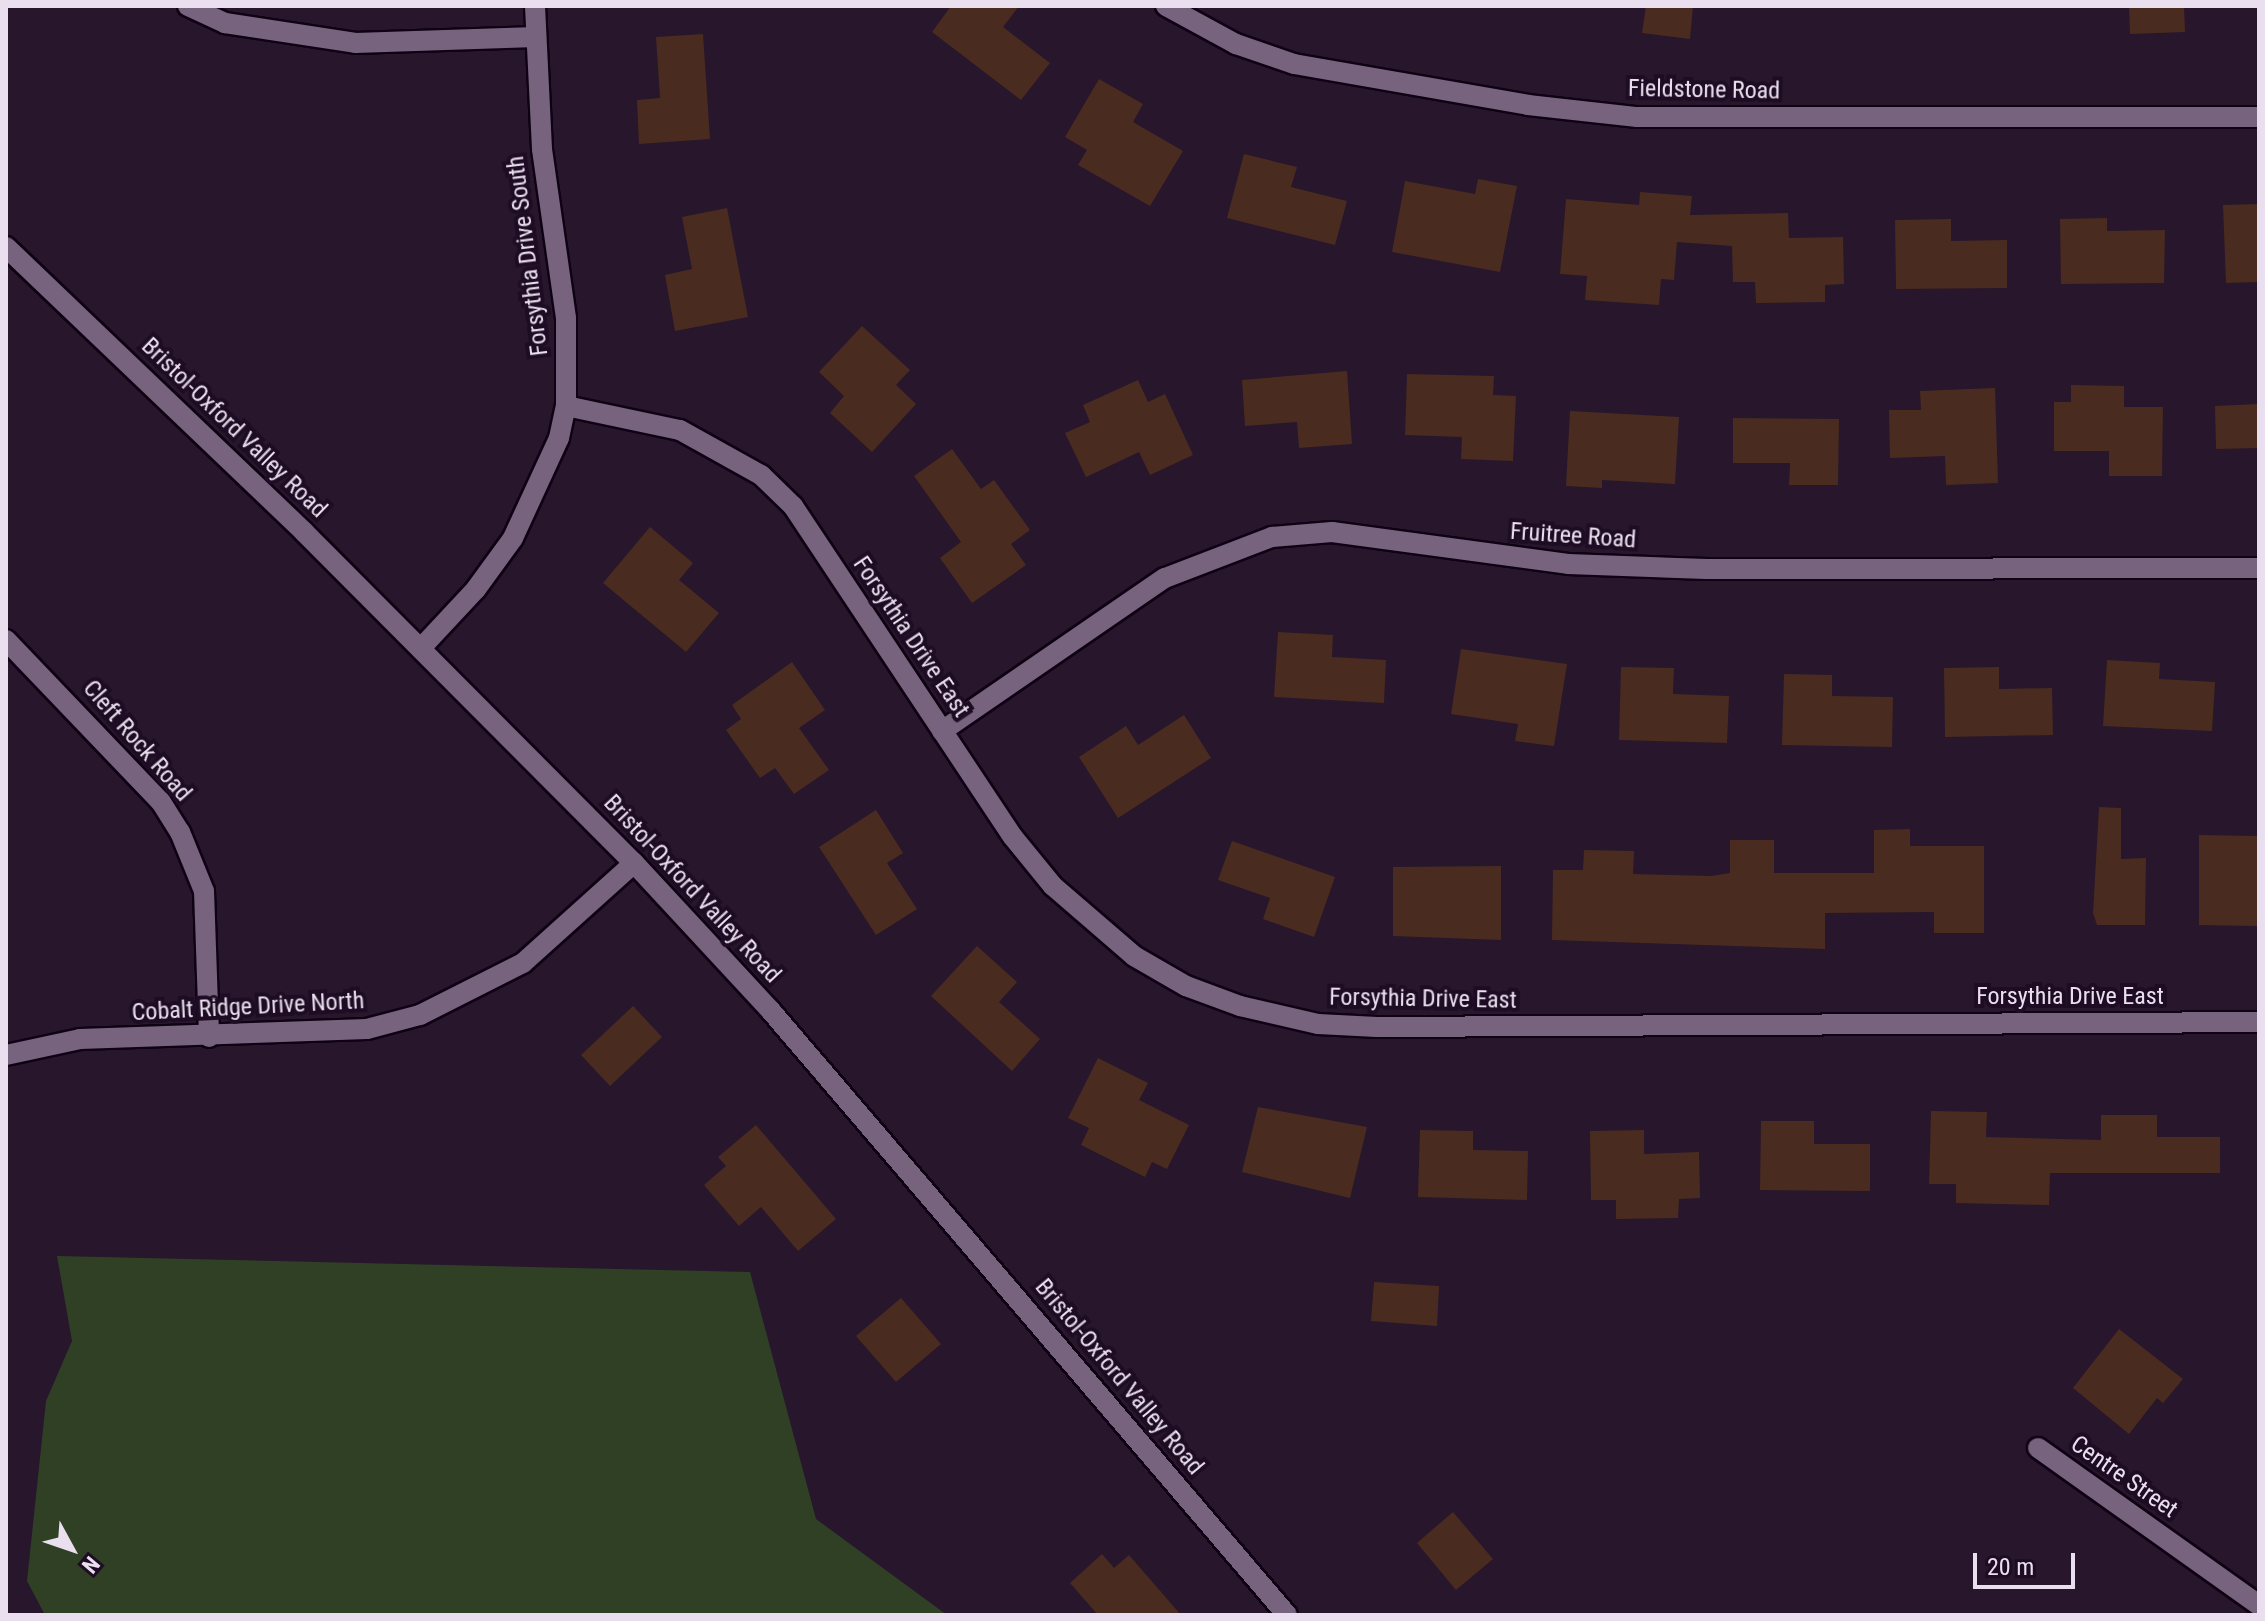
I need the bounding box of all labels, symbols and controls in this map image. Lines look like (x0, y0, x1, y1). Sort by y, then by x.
street label: Fieldstone Road (1628, 74, 1780, 106)
street label: Forsythia Drive South (501, 155, 555, 357)
street label: Bristol-Oxford Valley Road (135, 332, 333, 524)
street label: Fruitree Road (1509, 517, 1637, 555)
street label: Forsythia Drive East (847, 551, 975, 723)
street label: Cleft Rock Road (77, 675, 197, 807)
street label: Bristol-Oxford Valley Road (597, 789, 787, 989)
street label: Forsythia Drive East (1329, 983, 1517, 1015)
street label: Forsythia Drive East (1976, 983, 2164, 1011)
street label: Cobalt Ridge Drive North (131, 987, 365, 1027)
street label: Bristol-Oxford Valley Road (1029, 1273, 1209, 1481)
street label: Centre Street (2065, 1430, 2183, 1524)
north arrow (32, 1509, 112, 1589)
scale bar (1977, 1537, 2079, 1587)
text: N (77, 1552, 105, 1578)
text: 20 m (1987, 1553, 2034, 1581)

